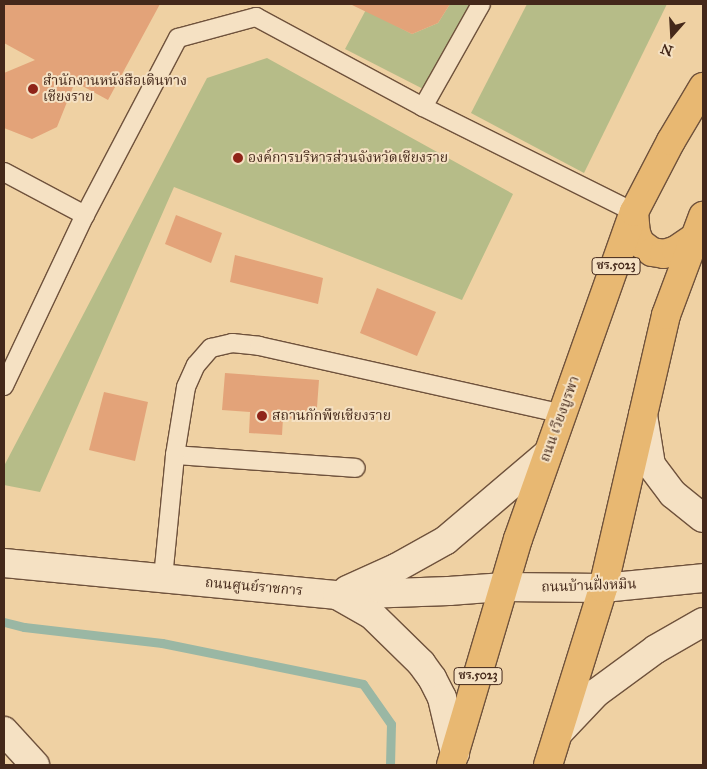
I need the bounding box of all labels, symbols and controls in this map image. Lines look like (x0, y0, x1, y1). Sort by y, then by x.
north arrow (647, 10, 697, 60)
text: N (659, 40, 675, 60)
place label: สำนักงานหนังสือเดินทาง เชียงราย (43, 73, 187, 105)
marker: สำนักงานหนังสือเดินทาง เชียงราย (27, 83, 39, 95)
place label: องค์การบริหารส่วนจังหวัดเชียงราย (248, 150, 448, 166)
marker: องค์การบริหารส่วนจังหวัดเชียงราย (232, 152, 244, 164)
road number: ชร.5023 (591, 256, 641, 276)
street label: ถนน เวียงบูรพา (537, 374, 583, 464)
place label: สถานกักพืชเชียงราย (272, 408, 391, 424)
marker: สถานกักพืชเชียงราย (256, 410, 268, 422)
street label: ถนนศูนย์ราชการ (204, 574, 304, 600)
street label: ถนนบ้านฝั่งหมิน (541, 576, 637, 596)
road number: ชร.5023 (453, 666, 503, 686)

